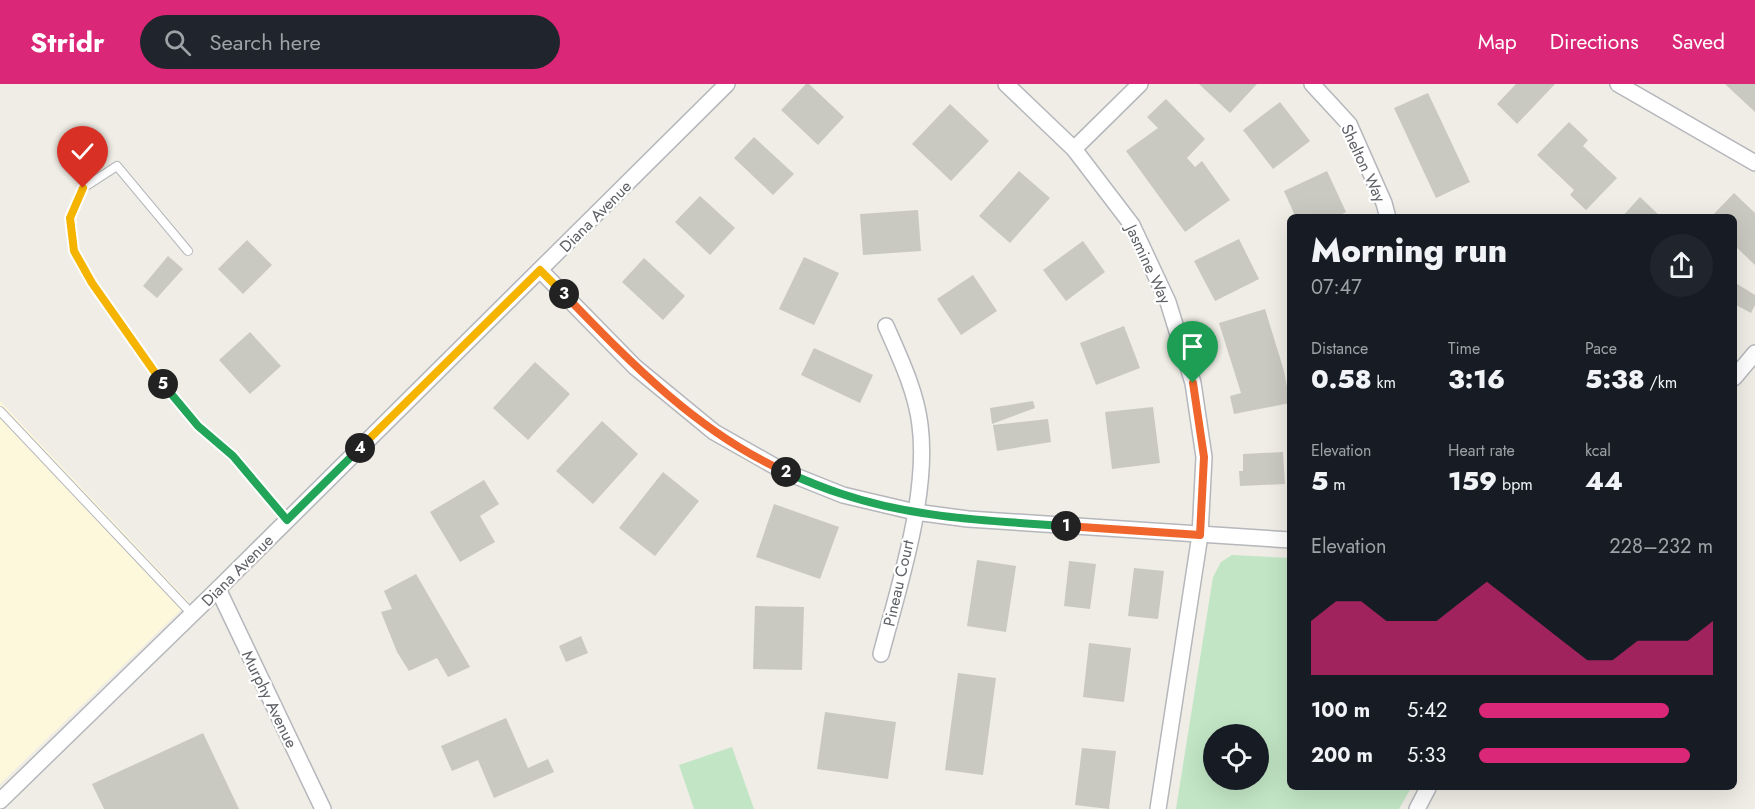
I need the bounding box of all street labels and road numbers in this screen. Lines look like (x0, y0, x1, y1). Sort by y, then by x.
street label: Shelton Way (1335, 120, 1392, 207)
street label: Diana Avenue (554, 175, 637, 258)
street label: Jasmine Way (1119, 219, 1177, 308)
street label: Diana Avenue (196, 529, 279, 612)
street label: Pineau Court (877, 538, 920, 629)
street label: Murphy Avenue (236, 647, 303, 752)

